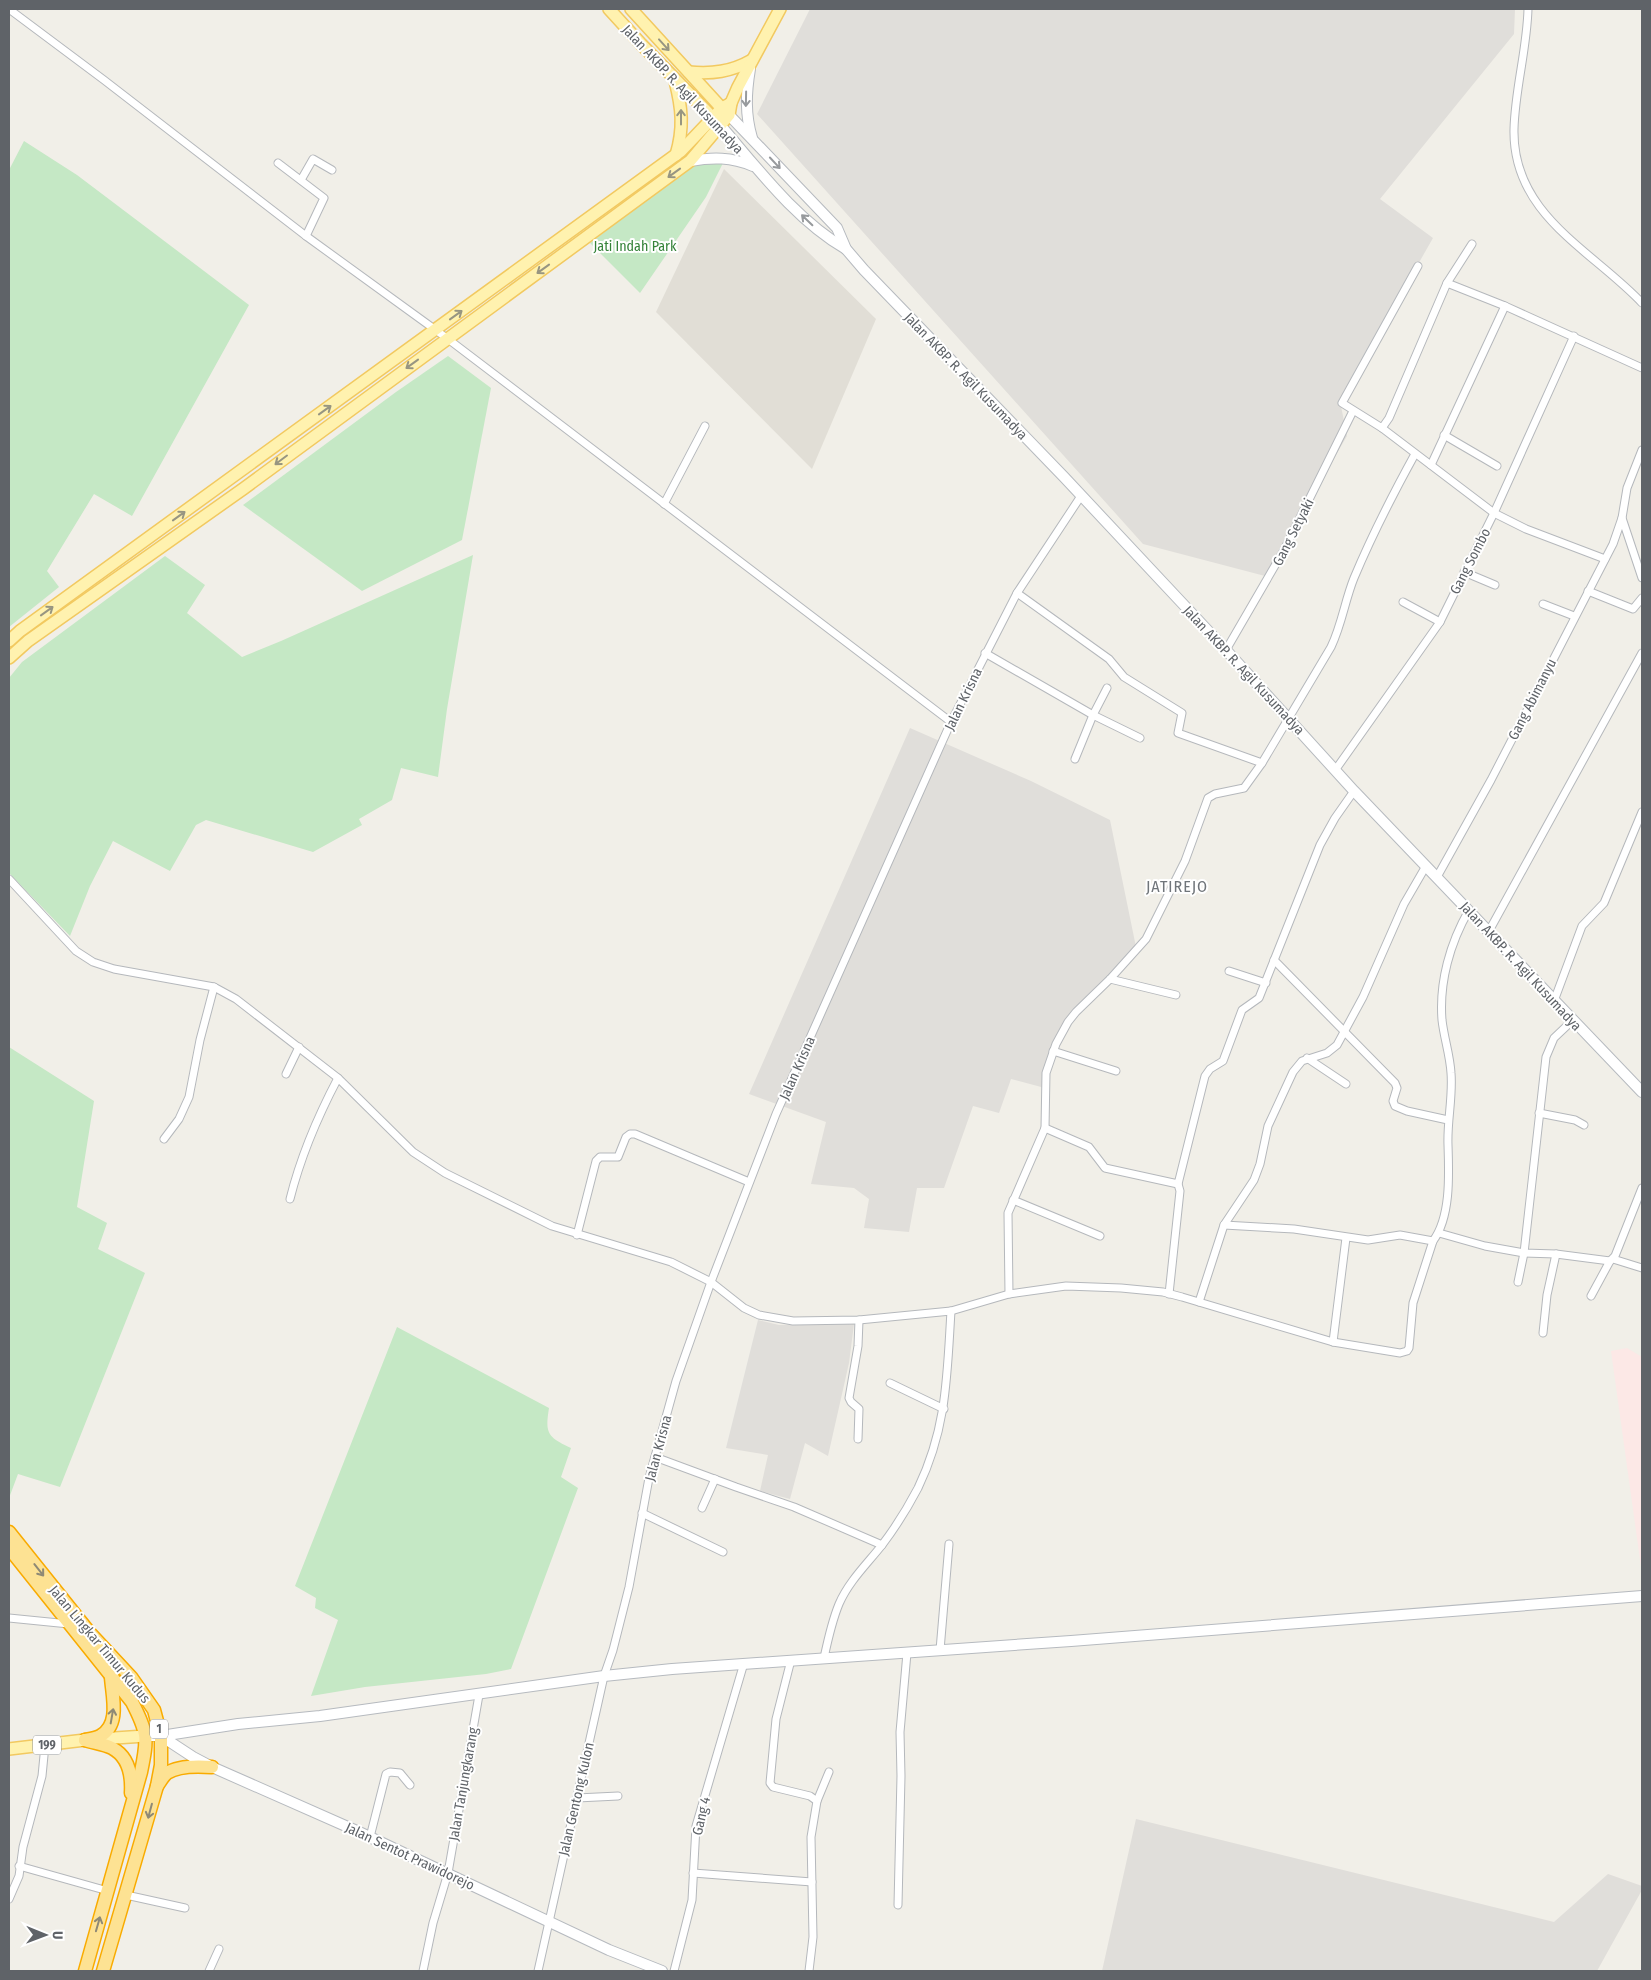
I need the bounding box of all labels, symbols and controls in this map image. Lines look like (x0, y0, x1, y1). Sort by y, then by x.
street label: Jalan AKBP. R. Agil Kusumadya (618, 21, 747, 158)
one-way arrow (658, 38, 670, 51)
one-way arrow (741, 91, 751, 107)
one-way arrow (676, 109, 686, 126)
one-way arrow (769, 156, 781, 169)
one-way arrow (667, 168, 681, 178)
one-way arrow (801, 214, 813, 226)
park label: Jati Indah Park (593, 238, 677, 255)
one-way arrow (536, 264, 550, 274)
street label: Jalan AKBP. R. Agil Kusumadya (900, 309, 1031, 444)
one-way arrow (449, 310, 463, 320)
one-way arrow (406, 359, 419, 370)
one-way arrow (318, 405, 331, 416)
one-way arrow (275, 455, 288, 466)
street label: Gang Setyaki (1269, 496, 1318, 569)
one-way arrow (172, 511, 186, 521)
street label: Gang Sombo (1447, 525, 1494, 597)
street label: Jalan AKBP. R. Agil Kusumadya (1179, 602, 1308, 739)
one-way arrow (40, 606, 54, 616)
street label: Gang Abimanyu (1505, 656, 1560, 743)
street label: Jalan Krisna (941, 665, 986, 733)
district label: JATIREJO (1146, 877, 1208, 896)
street label: Jalan AKBP. R. Agil Kusumadya (1456, 898, 1585, 1035)
street label: Jalan Krisna (776, 1034, 819, 1103)
street label: Jalan Krisna (642, 1413, 675, 1483)
one-way arrow (34, 1563, 44, 1577)
street label: Jalan Lingkar Timur Kudus (45, 1582, 154, 1707)
one-way arrow (107, 1709, 117, 1725)
road number: 1 (150, 1720, 168, 1738)
street label: Jalan Tanjungkarang (445, 1726, 482, 1842)
road number: 199 (33, 1736, 61, 1754)
street label: Jalan Gentong Kulon (555, 1741, 598, 1858)
street label: Gang 4 (689, 1795, 714, 1837)
one-way arrow (145, 1803, 154, 1819)
street label: Jalan Sentot Prawidorejo (342, 1819, 477, 1894)
north arrow (20, 1910, 70, 1960)
one-way arrow (94, 1917, 104, 1933)
text: U (49, 1931, 66, 1939)

